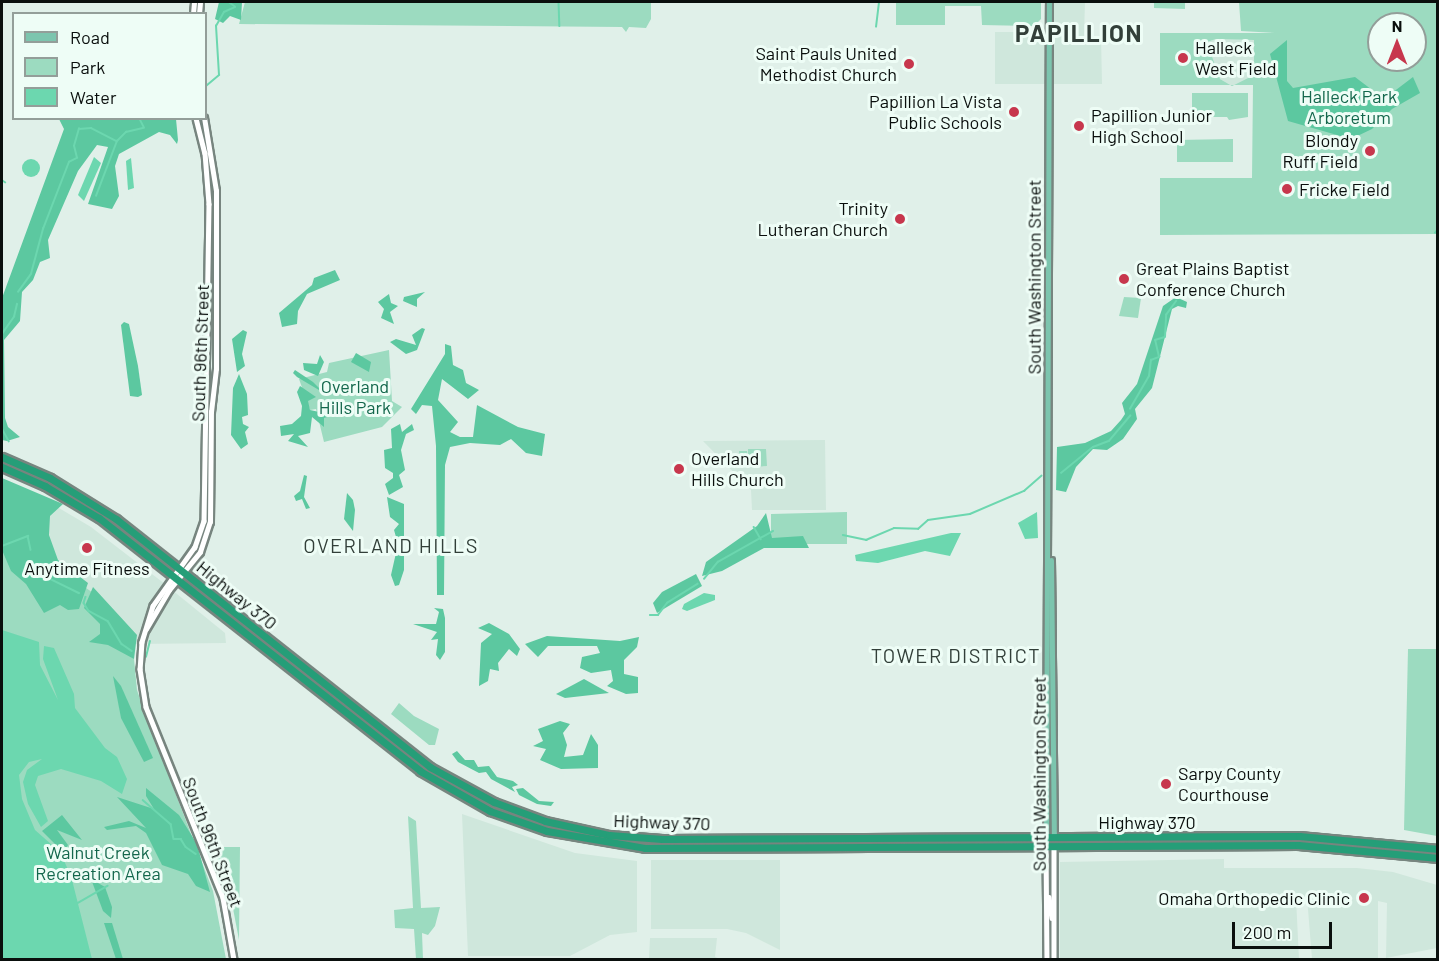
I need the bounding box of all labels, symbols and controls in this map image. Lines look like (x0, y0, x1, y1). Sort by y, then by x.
legend (12, 12, 207, 120)
north arrow (1367, 12, 1427, 72)
text: N (1392, 16, 1402, 35)
district label: PAPILLION (1015, 19, 1143, 47)
text: Road (70, 26, 110, 48)
place label: Halleck West Field (1195, 37, 1277, 80)
place label: Saint Pauls United Methodist Church (755, 43, 897, 86)
marker: Halleck West Field (1176, 51, 1190, 65)
text: Park (70, 56, 105, 78)
marker: Saint Pauls United Methodist Church (902, 57, 916, 71)
text: Water (70, 86, 117, 108)
park label: Halleck Park Arboretum (1301, 86, 1397, 128)
place label: Papillion La Vista Public Schools (869, 91, 1002, 134)
marker: Papillion La Vista Public Schools (1007, 105, 1021, 119)
place label: Papillion Junior High School (1091, 105, 1212, 148)
marker: Papillion Junior High School (1072, 119, 1086, 133)
place label: Blondy Ruff Field (1283, 130, 1358, 172)
marker: Blondy Ruff Field (1363, 144, 1377, 158)
place label: Fricke Field (1299, 178, 1390, 200)
street label: South Washington Street (1023, 180, 1045, 374)
marker: Fricke Field (1280, 182, 1294, 196)
place label: Trinity Lutheran Church (758, 198, 888, 240)
marker: Trinity Lutheran Church (893, 212, 907, 226)
place label: Great Plains Baptist Conference Church (1136, 258, 1289, 300)
marker: Great Plains Baptist Conference Church (1117, 272, 1131, 286)
street label: South 96th Street (187, 284, 213, 422)
park label: Overland Hills Park (319, 376, 391, 418)
place label: Overland Hills Church (691, 448, 784, 490)
marker: Overland Hills Church (672, 462, 686, 476)
district label: OVERLAND HILLS (303, 533, 479, 557)
marker: Anytime Fitness (80, 541, 94, 555)
street label: Highway 370 (192, 556, 282, 634)
place label: Anytime Fitness (24, 557, 150, 579)
district label: TOWER DISTRICT (871, 643, 1041, 667)
street label: South Washington Street (1028, 677, 1050, 871)
place label: Sarpy County Courthouse (1178, 763, 1281, 806)
street label: South 96th Street (178, 774, 248, 910)
marker: Sarpy County Courthouse (1159, 777, 1173, 791)
street label: Highway 370 (613, 810, 711, 834)
street label: Highway 370 (1098, 811, 1196, 833)
park label: Walnut Creek Recreation Area (35, 842, 161, 884)
place label: Omaha Orthopedic Clinic (1158, 887, 1350, 909)
marker: Omaha Orthopedic Clinic (1355, 889, 1373, 907)
scale bar (1235, 910, 1336, 948)
text: 200 m (1243, 921, 1291, 943)

